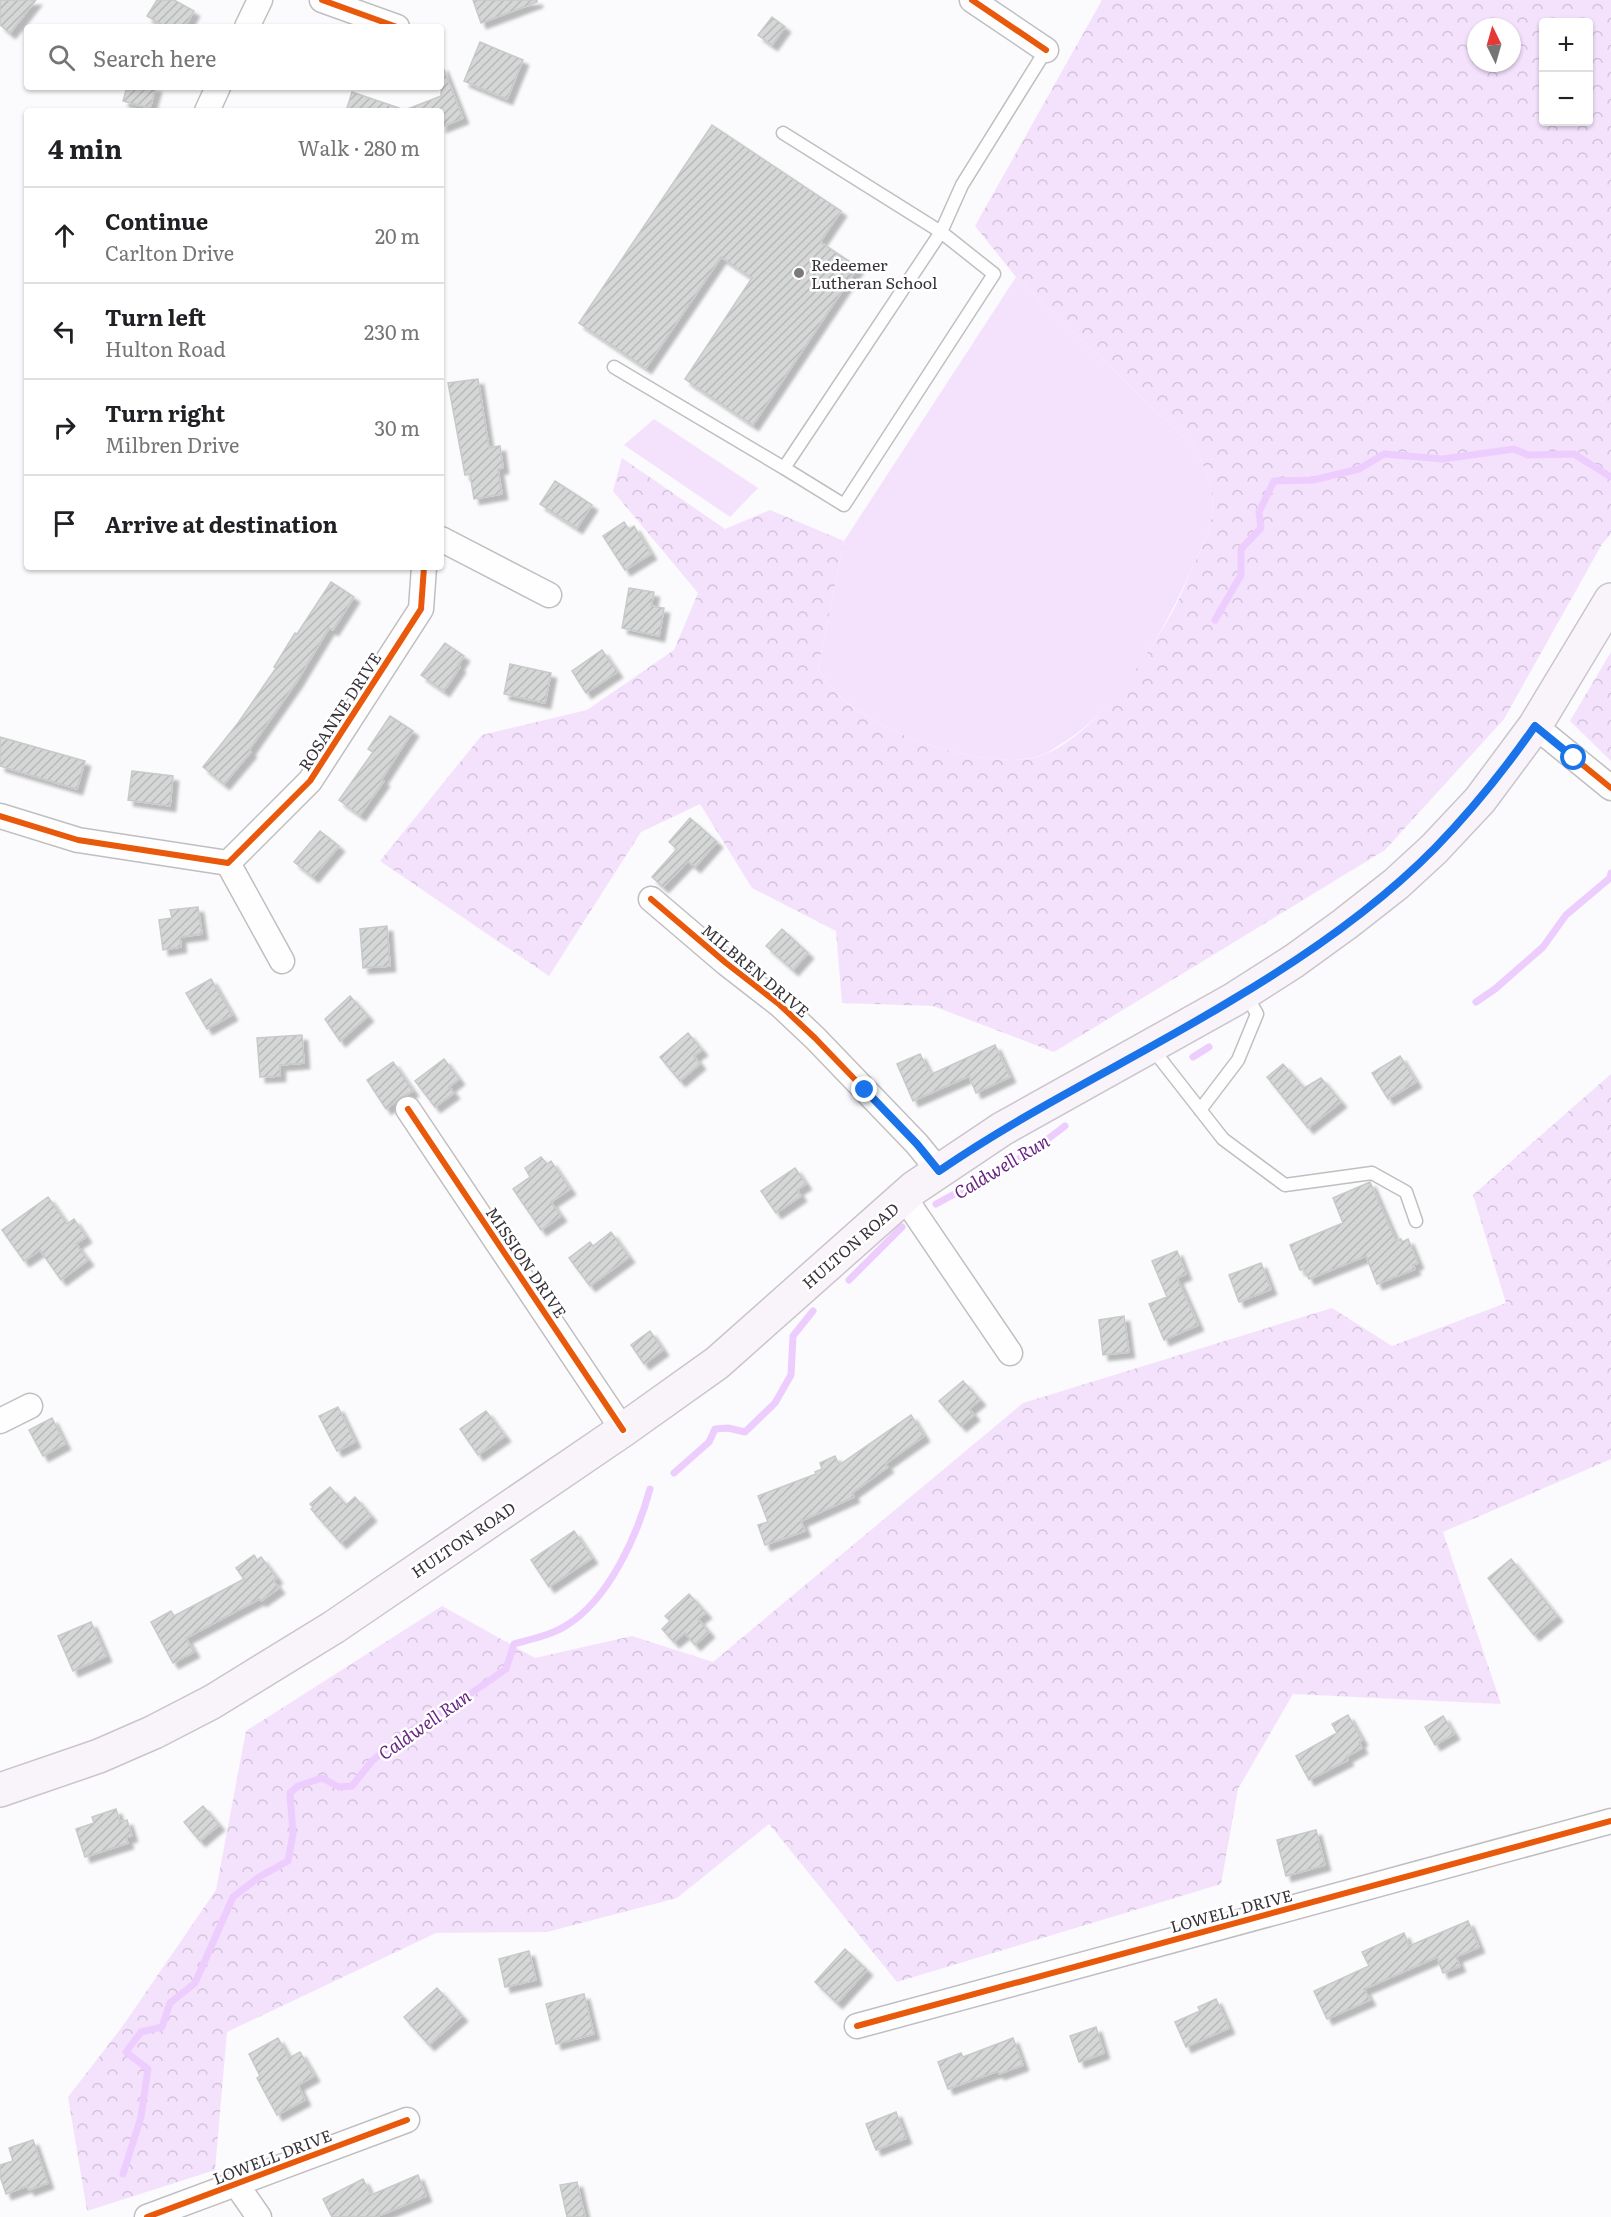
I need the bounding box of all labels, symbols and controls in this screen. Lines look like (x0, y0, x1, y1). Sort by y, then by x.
north arrow (1467, 18, 1521, 72)
map controls (1539, 18, 1593, 126)
button: + (1539, 18, 1593, 72)
search box (24, 24, 444, 90)
icon: search (45, 41, 78, 74)
text: Search here (93, 41, 216, 74)
button: − (1539, 72, 1593, 126)
text: 4 min (48, 128, 122, 167)
text: Walk · 280 m (298, 132, 420, 162)
text: Continue (105, 204, 208, 237)
icon: ahead (48, 219, 81, 252)
text: 20 m (375, 220, 420, 250)
text: Carlton Drive (105, 237, 234, 267)
place label: Redeemer Lutheran School (811, 252, 937, 294)
marker: Redeemer Lutheran School (792, 266, 806, 280)
text: Turn left (105, 300, 206, 333)
icon: left (48, 315, 81, 348)
text: 230 m (364, 316, 420, 346)
text: Hulton Road (105, 333, 226, 363)
text: Turn right (105, 396, 225, 429)
icon: right (48, 411, 81, 444)
text: 30 m (374, 412, 420, 442)
text: Milbren Drive (105, 429, 239, 459)
icon: arrive (48, 507, 81, 540)
text: Arrive at destination (105, 507, 338, 540)
street label: ROSANNE DRIVE (292, 647, 386, 775)
route start (1560, 744, 1586, 770)
street label: MILBREN DRIVE (697, 918, 815, 1022)
route end (851, 1076, 877, 1102)
water label: Caldwell Run (948, 1127, 1054, 1205)
street label: HULTON ROAD (796, 1196, 904, 1294)
street label: MISSION DRIVE (481, 1202, 573, 1322)
street label: HULTON ROAD (406, 1495, 520, 1583)
water label: Caldwell Run (372, 1682, 476, 1766)
street label: LOWELL DRIVE (1167, 1882, 1295, 1938)
street label: LOWELL DRIVE (209, 2122, 335, 2190)

